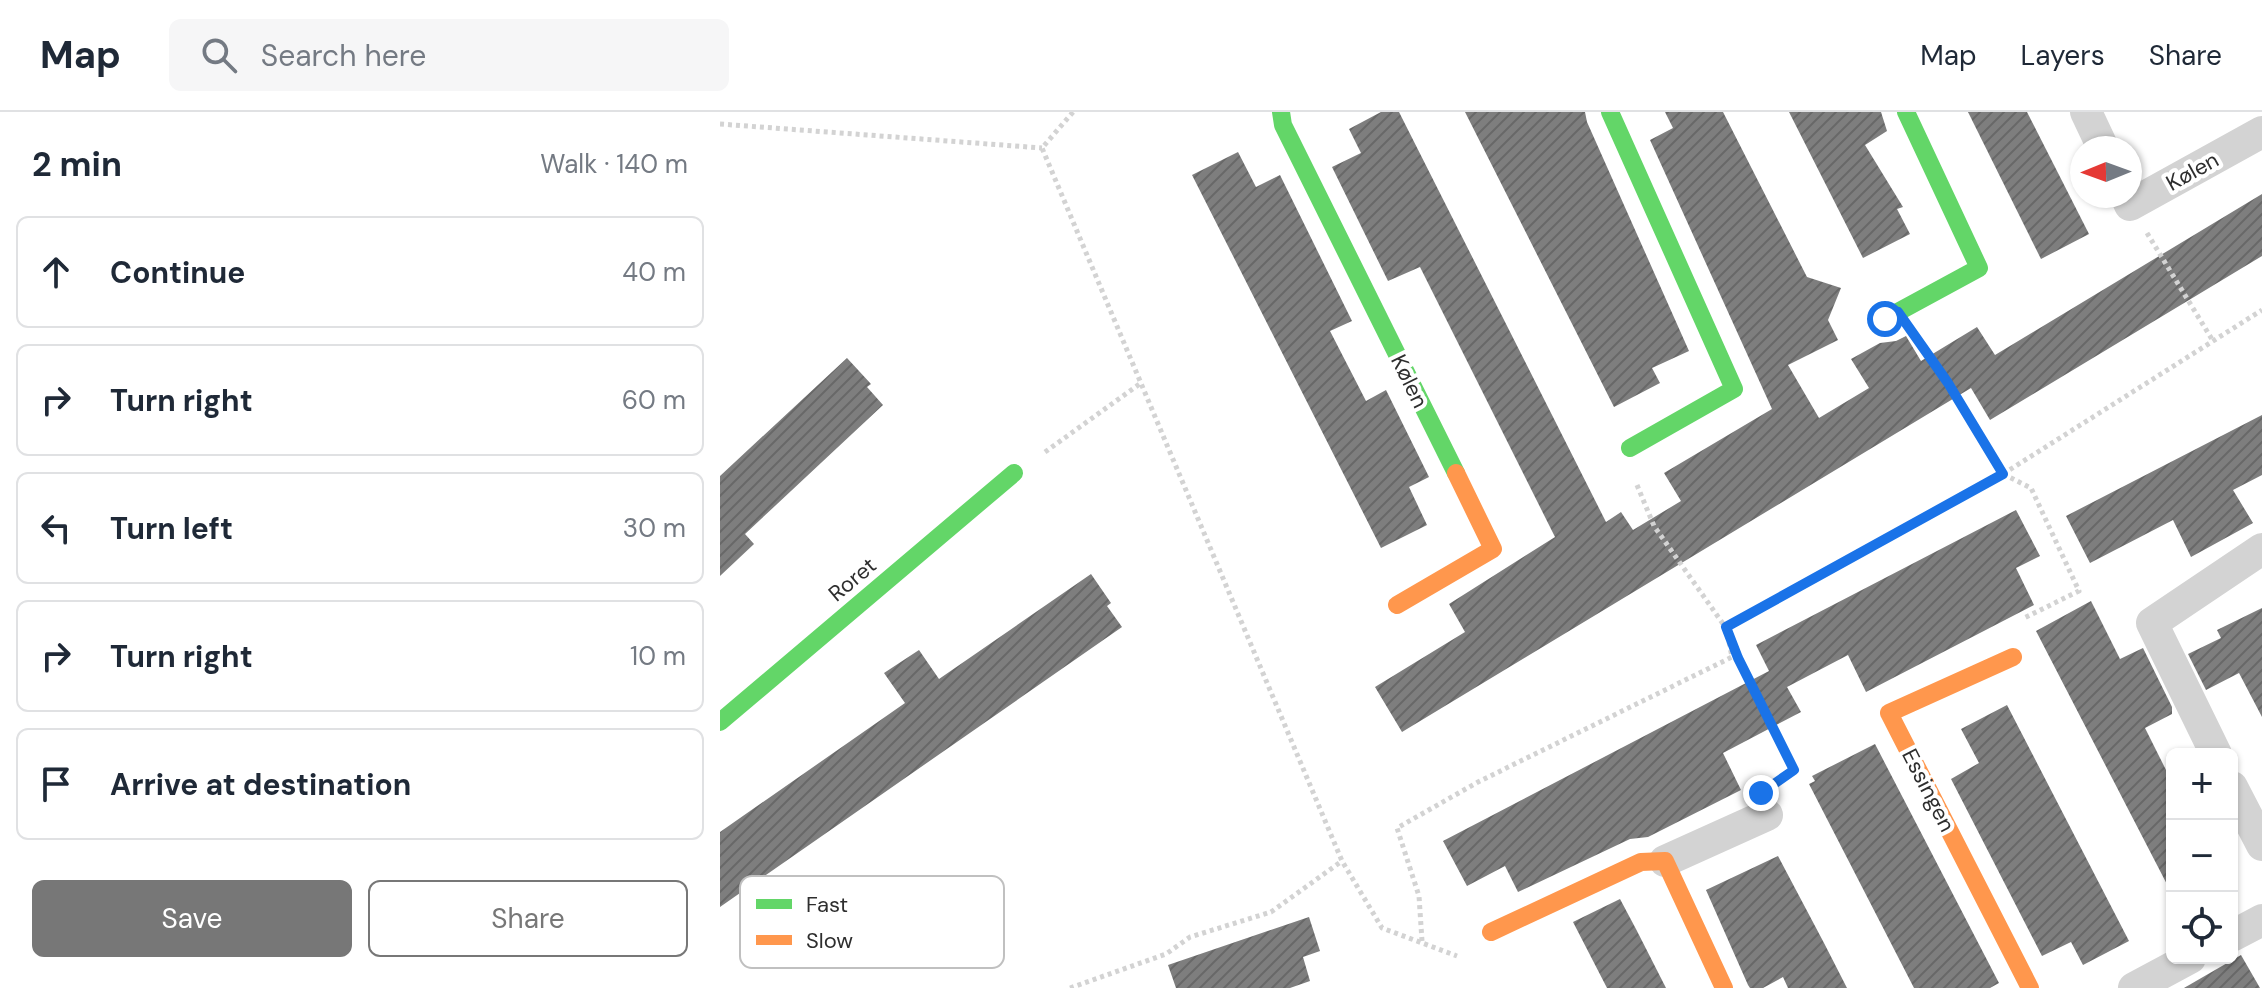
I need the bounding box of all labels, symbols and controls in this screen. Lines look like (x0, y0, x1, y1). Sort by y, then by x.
search box (169, 19, 729, 91)
text: Map (40, 30, 121, 80)
icon: search (197, 33, 241, 77)
text: Search here (261, 36, 426, 75)
text: Map (1920, 37, 1977, 74)
text: Layers (2021, 37, 2105, 74)
text: Share (2149, 37, 2222, 74)
north arrow (2070, 136, 2142, 208)
text: 2 min (32, 142, 122, 187)
street label: Kølen (2161, 145, 2224, 198)
text: Walk · 140 m (540, 147, 688, 181)
icon: ahead (34, 250, 78, 294)
text: Continue (110, 253, 245, 292)
text: 40 m (622, 255, 686, 289)
route start (1867, 301, 1903, 337)
street label: Kølen (1384, 350, 1435, 413)
icon: right (34, 378, 78, 422)
text: Turn right (110, 381, 253, 420)
text: 60 m (622, 383, 686, 417)
icon: left (34, 506, 78, 550)
text: Turn left (110, 509, 233, 548)
text: 30 m (623, 511, 686, 545)
street label: Roret (822, 551, 882, 608)
icon: right (34, 634, 78, 678)
text: Turn right (110, 637, 253, 676)
text: 10 m (630, 639, 686, 673)
street label: Essingen (1895, 744, 1962, 837)
map controls (2166, 748, 2238, 964)
button: + (2166, 748, 2238, 820)
icon: arrive (34, 762, 78, 806)
text: Arrive at destination (110, 765, 411, 804)
route end (1743, 775, 1779, 811)
button: − (2166, 820, 2238, 892)
legend (740, 876, 1004, 968)
button: Save (32, 880, 352, 957)
button: Share (368, 880, 688, 957)
text: Fast (806, 890, 848, 919)
button: locate (2166, 892, 2238, 964)
text: Slow (806, 926, 853, 955)

